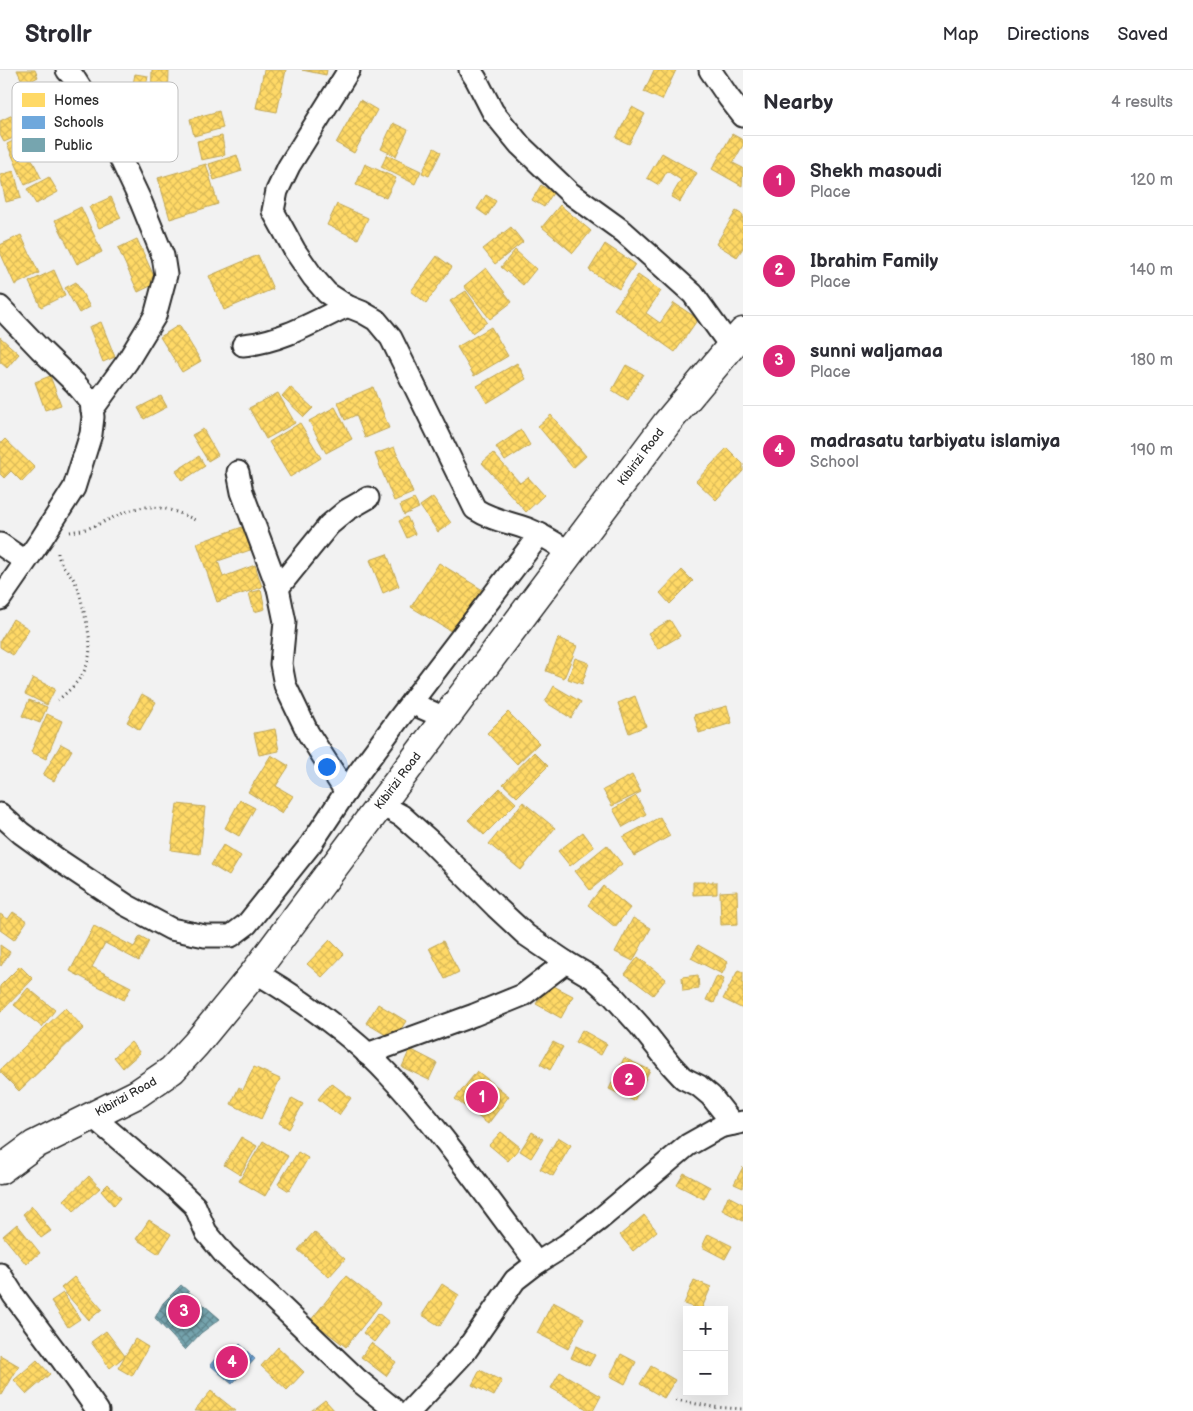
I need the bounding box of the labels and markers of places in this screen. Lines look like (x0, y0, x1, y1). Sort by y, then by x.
pin: 2 (613, 1061, 645, 1099)
pin: 1 (466, 1078, 498, 1116)
pin: 3 (168, 1292, 200, 1330)
pin: 4 (216, 1343, 248, 1381)

